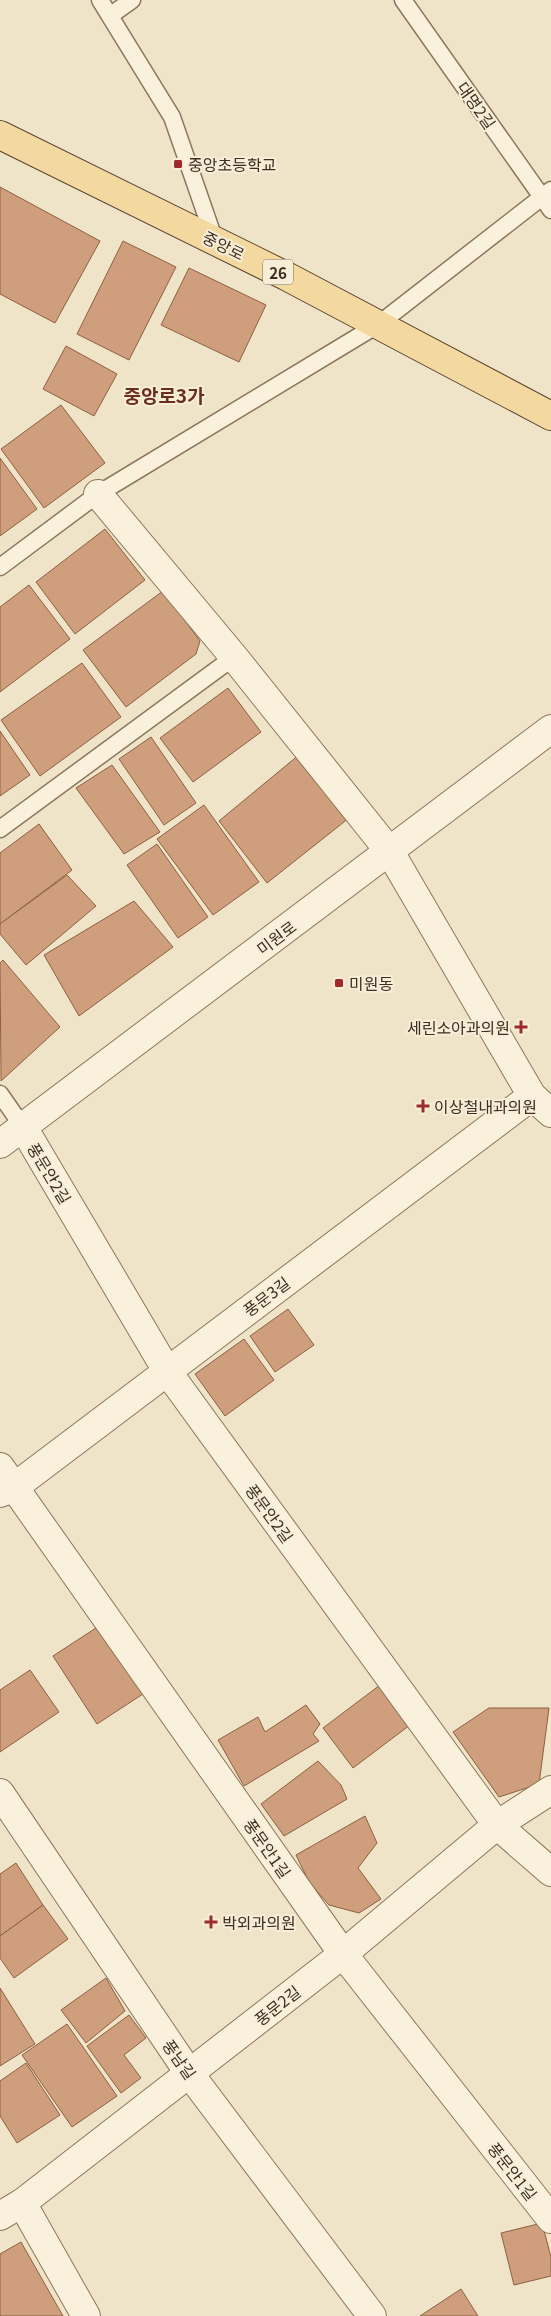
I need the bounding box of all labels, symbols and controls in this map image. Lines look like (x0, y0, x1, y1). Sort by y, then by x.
street label: 대명2길 (452, 76, 502, 134)
place label: 중앙초등학교 (188, 152, 276, 176)
marker: 중앙초등학교 (172, 158, 184, 170)
street label: 중앙로 (199, 225, 249, 266)
road number: 26 (263, 260, 293, 284)
district label: 중앙로3가 (123, 381, 205, 408)
street label: 미원로 (251, 914, 301, 960)
place label: 미원동 (349, 971, 393, 995)
marker: 미원동 (333, 977, 345, 989)
place label: 세린소아과의원 (407, 1015, 510, 1039)
marker: 세린소아과의원 (514, 1020, 528, 1034)
place label: 이상철내과의원 (434, 1094, 537, 1118)
marker: 이상철내과의원 (416, 1099, 430, 1113)
street label: 풍문안2길 (22, 1138, 78, 1208)
street label: 풍문3길 (238, 1270, 294, 1322)
street label: 풍문안2길 (240, 1479, 300, 1547)
street label: 풍문안1길 (239, 1813, 297, 1883)
place label: 박외과의원 (222, 1910, 296, 1934)
marker: 박외과의원 (204, 1915, 218, 1929)
street label: 풍문2길 (249, 1979, 305, 2031)
street label: 풍남길 (158, 2034, 202, 2084)
street label: 풍문안1길 (483, 2137, 543, 2205)

